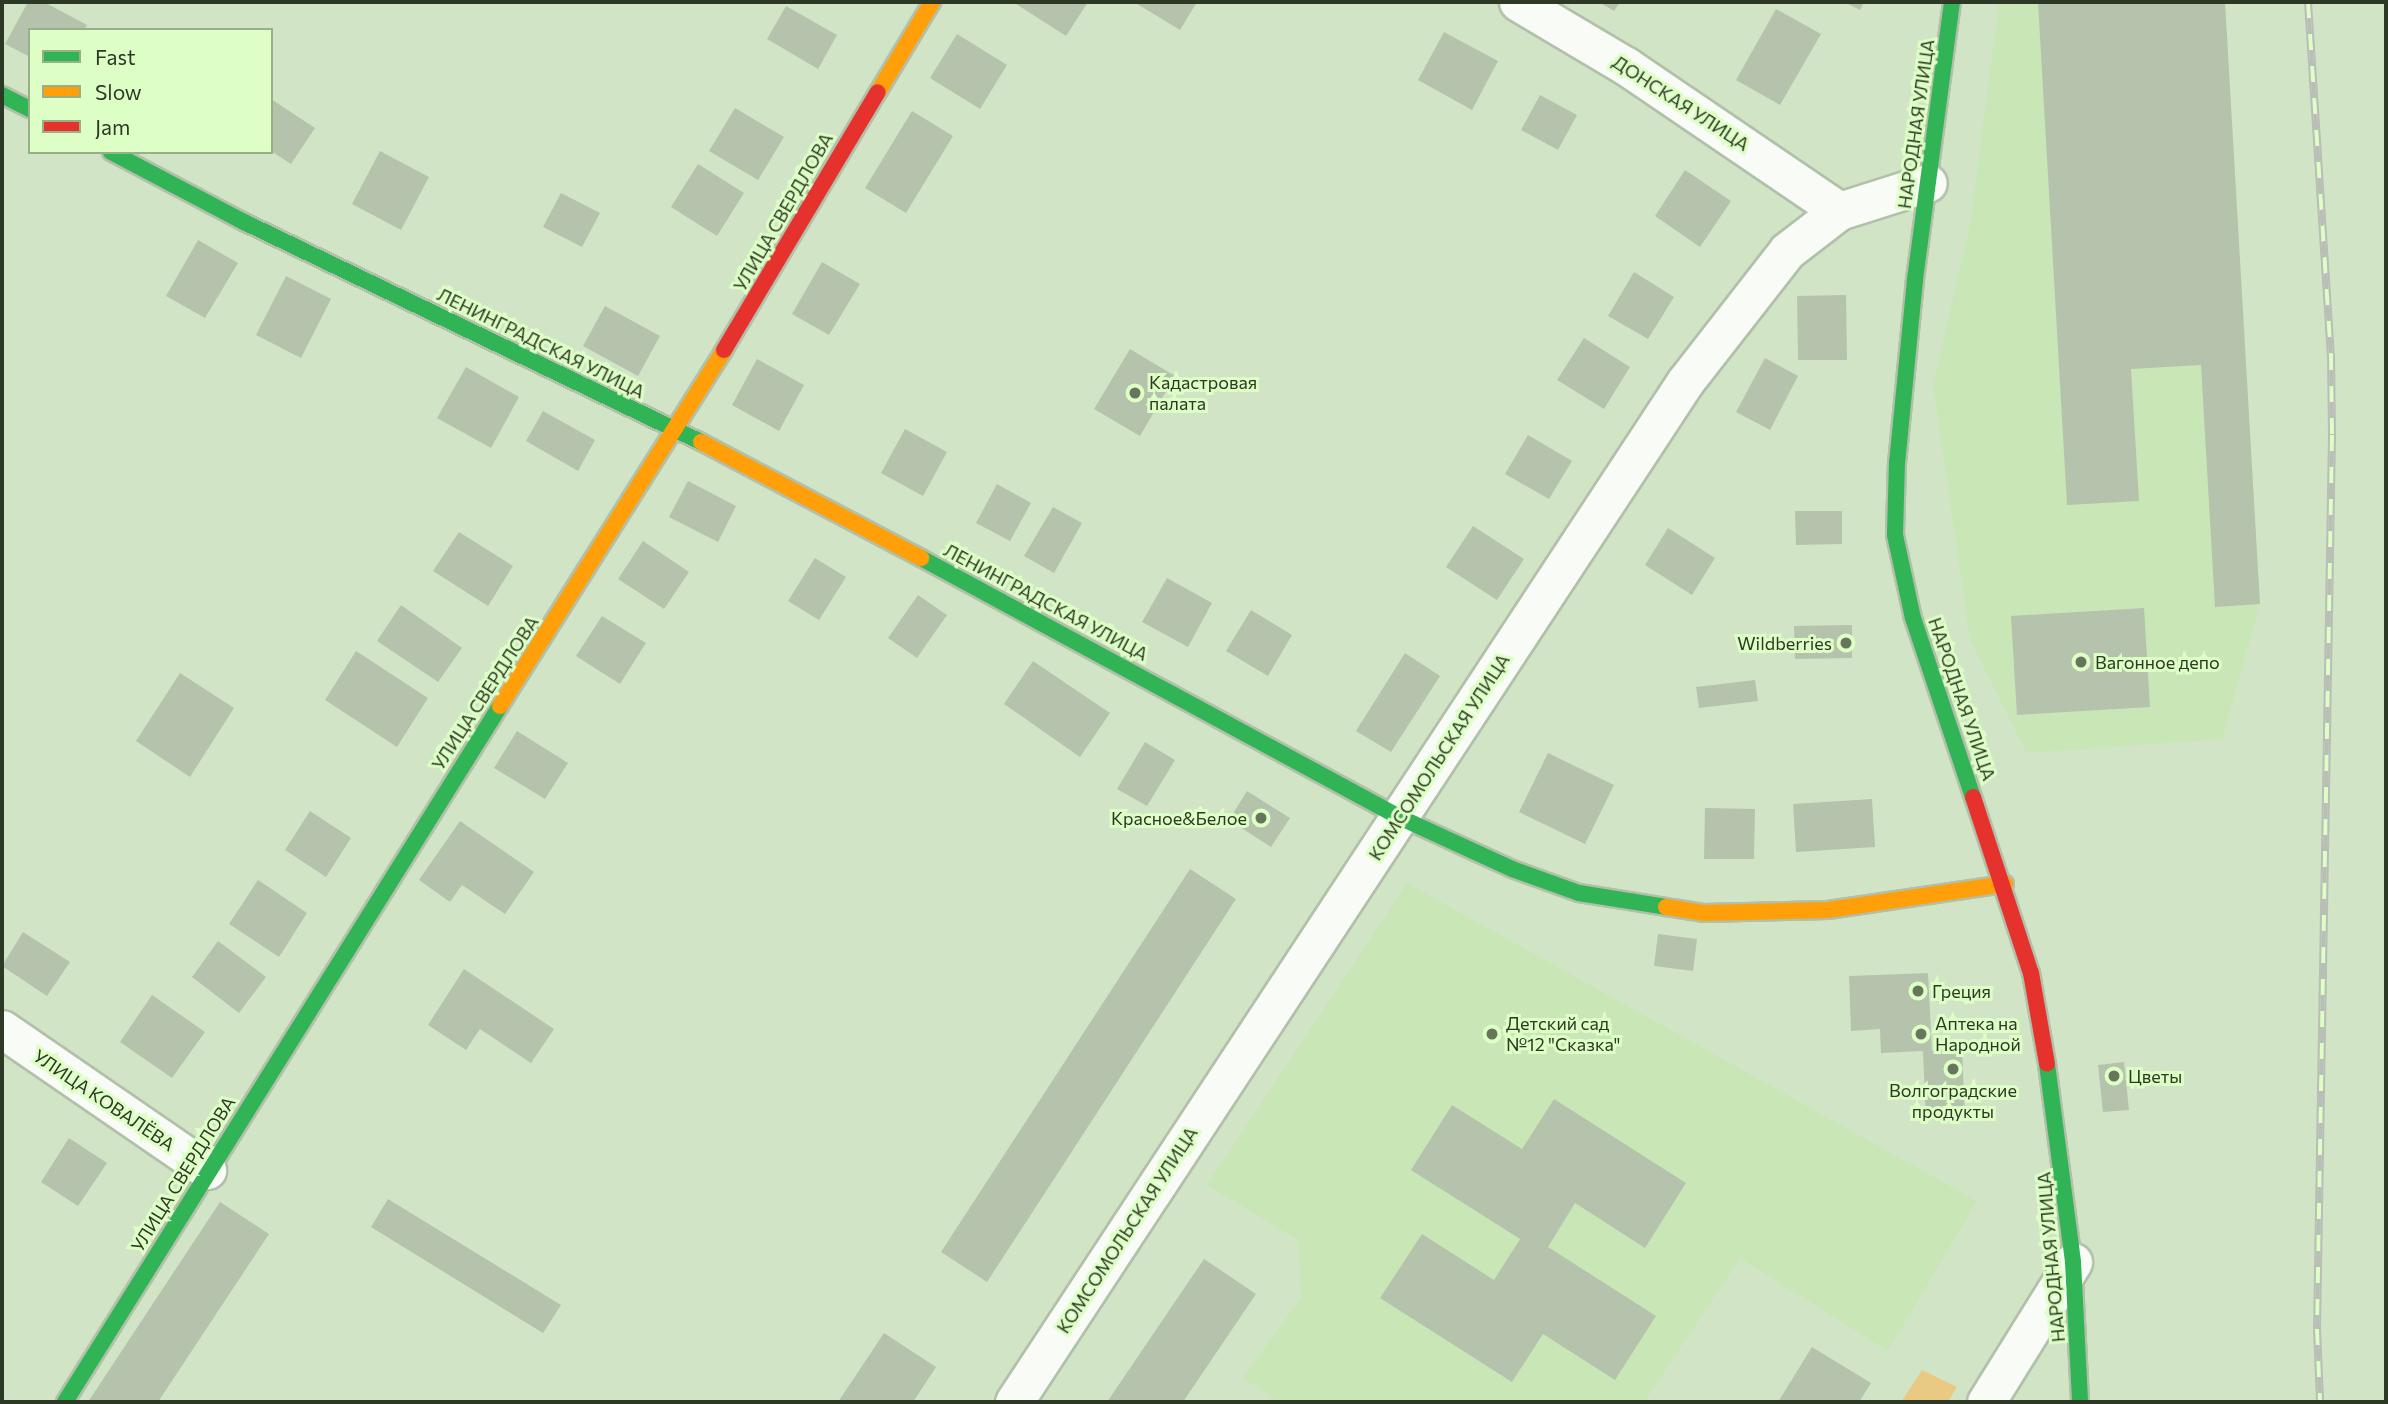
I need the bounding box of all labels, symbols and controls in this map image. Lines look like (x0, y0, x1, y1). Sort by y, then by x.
legend (28, 28, 273, 154)
street label: НАРОДНАЯ УЛИЦА (1893, 38, 1939, 210)
text: Fast (95, 44, 136, 69)
street label: ДОНСКАЯ УЛИЦА (1609, 51, 1753, 155)
text: Slow (95, 79, 142, 104)
text: Jam (95, 114, 130, 139)
street label: УЛИЦА СВЕРДЛОВА (729, 129, 837, 295)
street label: ЛЕНИНГРАДСКАЯ УЛИЦА (434, 283, 648, 403)
place label: Кадастровая палата (1149, 372, 1257, 414)
marker: Кадастровая палата (1127, 385, 1143, 401)
street label: ЛЕНИНГРАДСКАЯ УЛИЦА (940, 539, 1152, 665)
street label: УЛИЦА СВЕРДЛОВА (427, 612, 543, 774)
street label: НАРОДНАЯ УЛИЦА (1924, 615, 2000, 783)
place label: Wildberries (1737, 632, 1832, 654)
marker: Wildberries (1838, 635, 1854, 651)
street label: КОМСОМОЛЬСКАЯ УЛИЦА (1364, 650, 1514, 864)
place label: Вагонное депо (2095, 651, 2220, 673)
marker: Вагонное депо (2073, 654, 2089, 670)
place label: Красное&Белое (1111, 807, 1247, 829)
marker: Красное&Белое (1253, 810, 1269, 826)
place label: Греция (1932, 980, 1991, 1002)
marker: Греция (1910, 983, 1926, 999)
place label: Детский сад №12 "Сказка" (1506, 1013, 1621, 1056)
place label: Аптека на Народной (1935, 1013, 2021, 1056)
marker: Детский сад №12 "Сказка" (1484, 1026, 1500, 1042)
marker: Аптека на Народной (1913, 1026, 1929, 1042)
street label: УЛИЦА КОВАЛЁВА (29, 1045, 179, 1155)
marker: Волгоградские продукты (1945, 1061, 1961, 1077)
place label: Цветы (2128, 1065, 2182, 1087)
marker: Цветы (2106, 1068, 2122, 1084)
place label: Волгоградские продукты (1889, 1080, 2017, 1122)
street label: УЛИЦА СВЕРДЛОВА (126, 1092, 240, 1256)
street label: КОМСОМОЛЬСКАЯ УЛИЦА (1052, 1123, 1202, 1337)
street label: НАРОДНАЯ УЛИЦА (2033, 1171, 2069, 1343)

